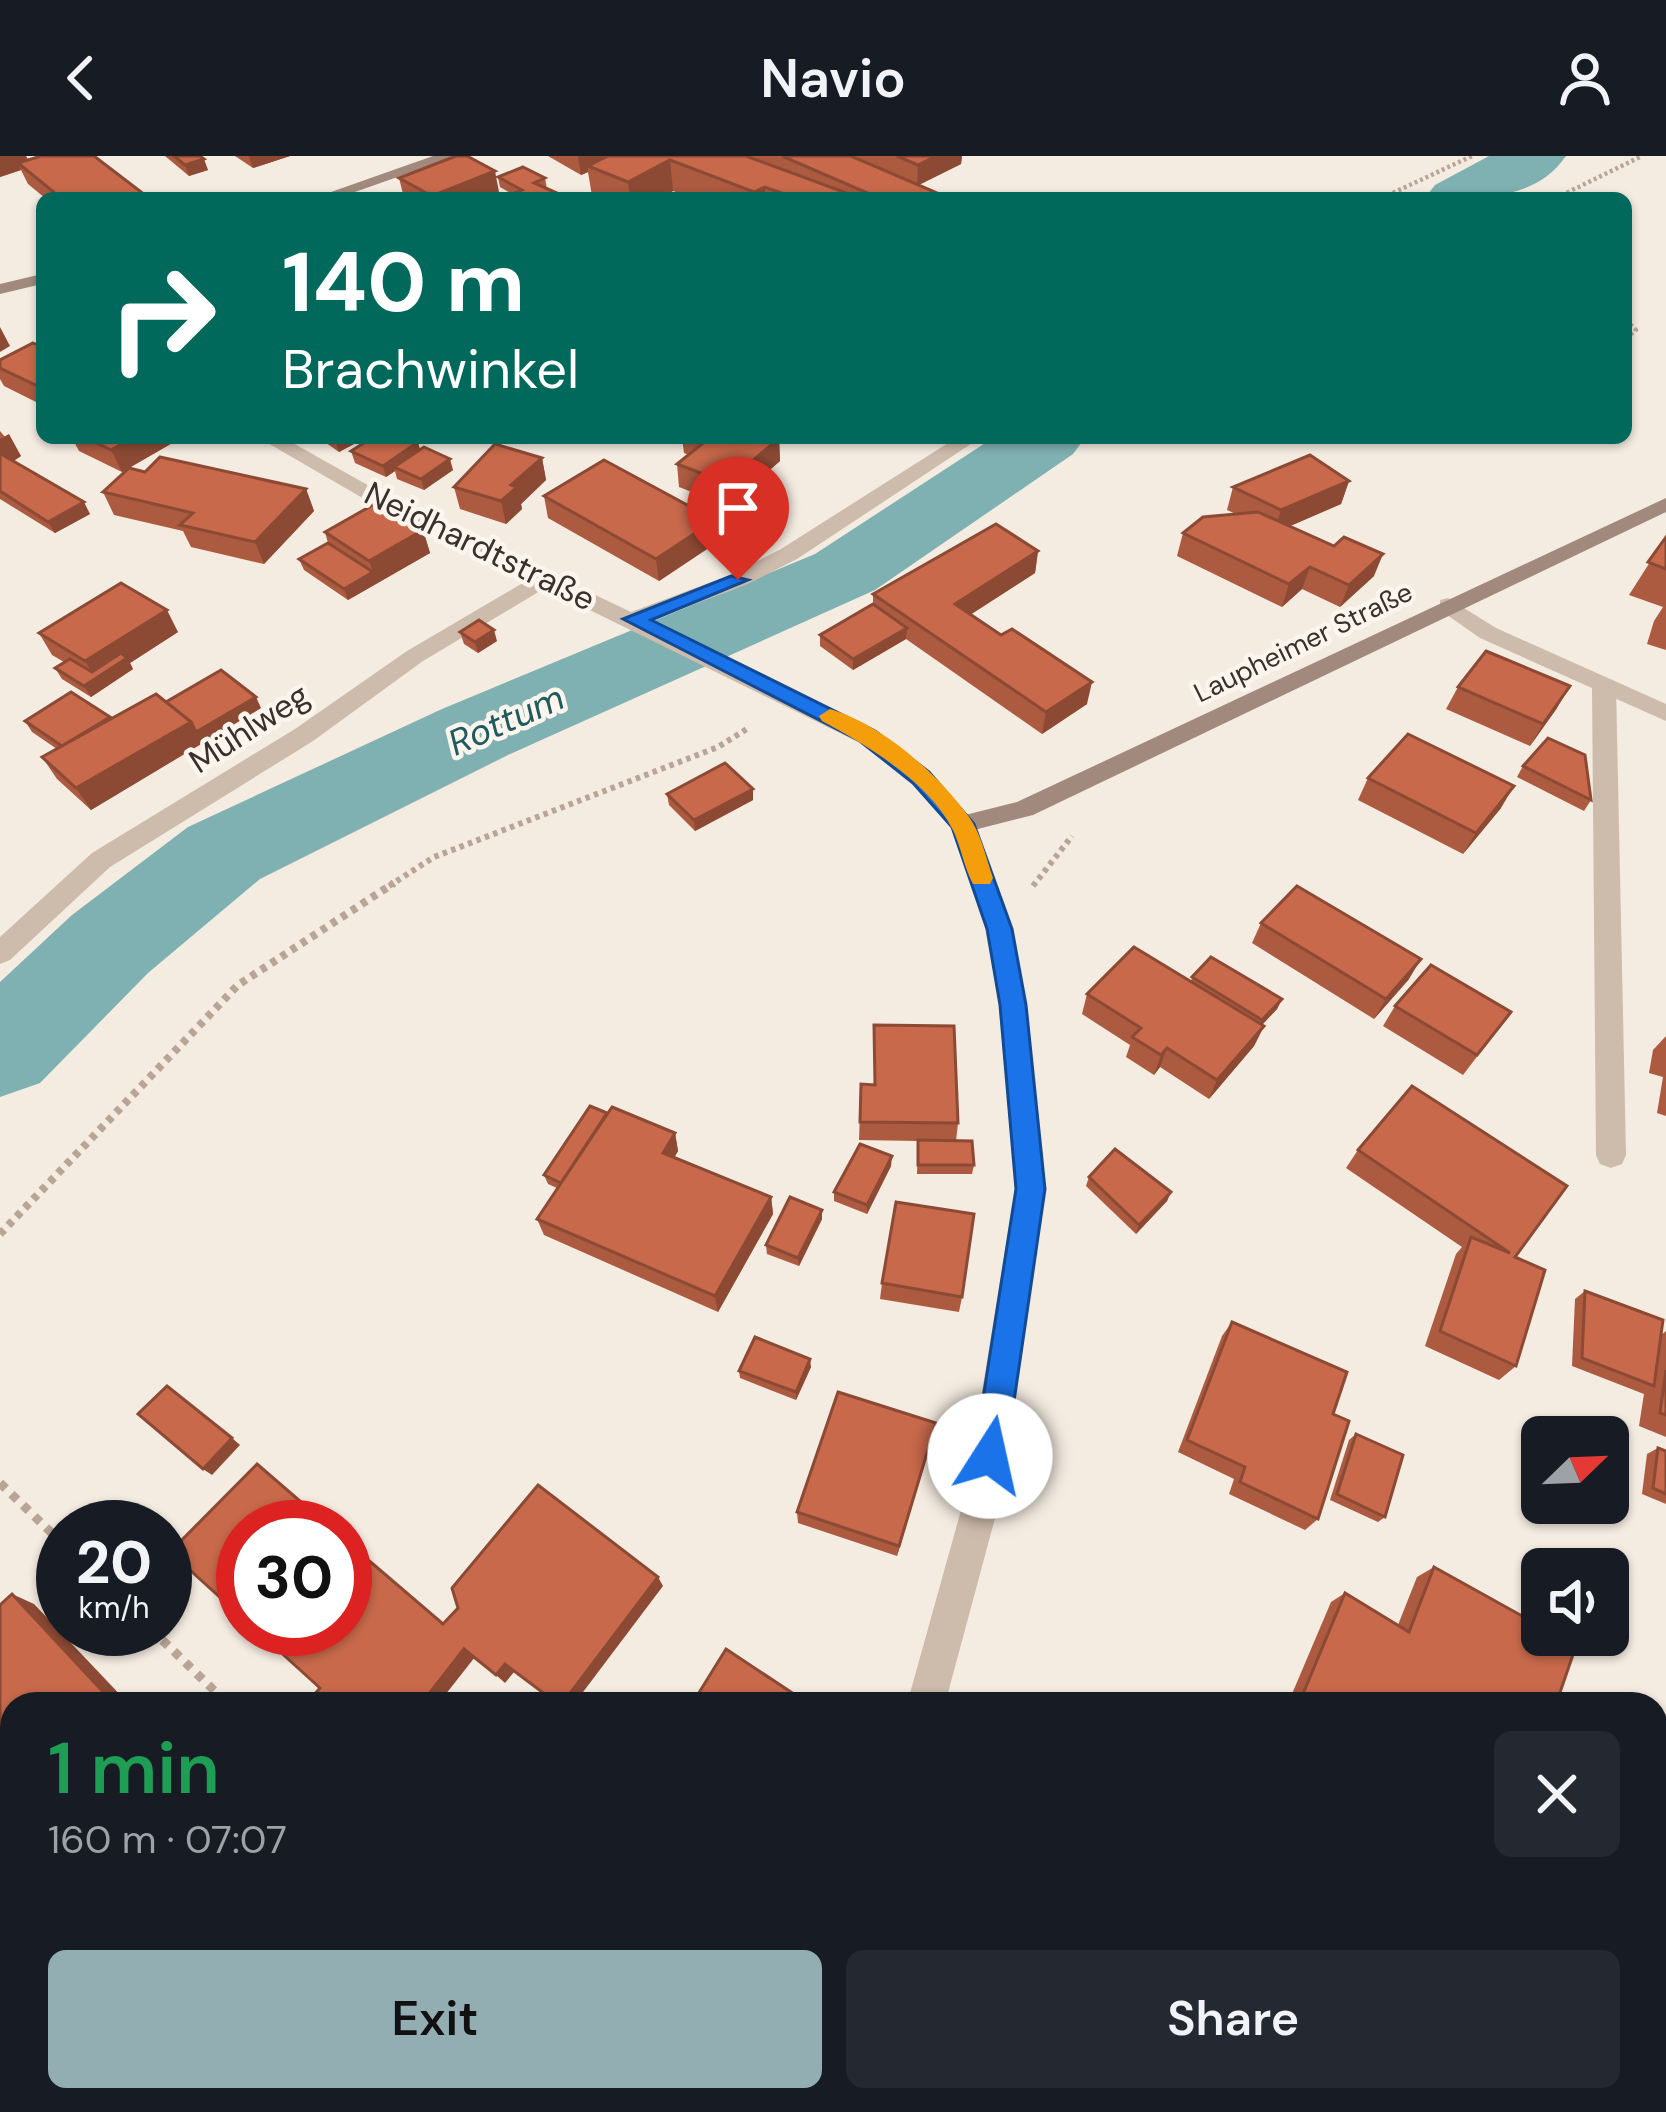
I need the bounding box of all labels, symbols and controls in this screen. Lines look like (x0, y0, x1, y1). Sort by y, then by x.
text: Navio (760, 43, 906, 114)
icon: back (48, 45, 114, 111)
icon: person (1552, 45, 1618, 111)
text: 140 m (282, 228, 525, 337)
icon: right (84, 240, 240, 396)
text: Brachwinkel (282, 334, 579, 405)
pin (687, 457, 789, 580)
street label: Neidhardtstraße (358, 472, 602, 620)
icon: arrive (705, 475, 771, 541)
street label: Laupheimer Straße (1188, 574, 1418, 710)
street label: Mühlweg (181, 673, 317, 783)
water label: Rottum (441, 674, 571, 766)
position arrow (927, 1393, 1053, 1519)
north arrow (1521, 1416, 1629, 1524)
map controls (1521, 1416, 1629, 1656)
speed limit sign: 30 (216, 1500, 372, 1656)
text: 20 (76, 1523, 152, 1602)
button: sound (1521, 1548, 1629, 1656)
text: km/h (79, 1588, 149, 1627)
text: 1 min (48, 1722, 220, 1815)
button: close (1494, 1731, 1620, 1857)
text: 160 m · 07:07 (48, 1814, 287, 1865)
button: Exit (48, 1950, 822, 2088)
button: Share (846, 1950, 1620, 2088)

